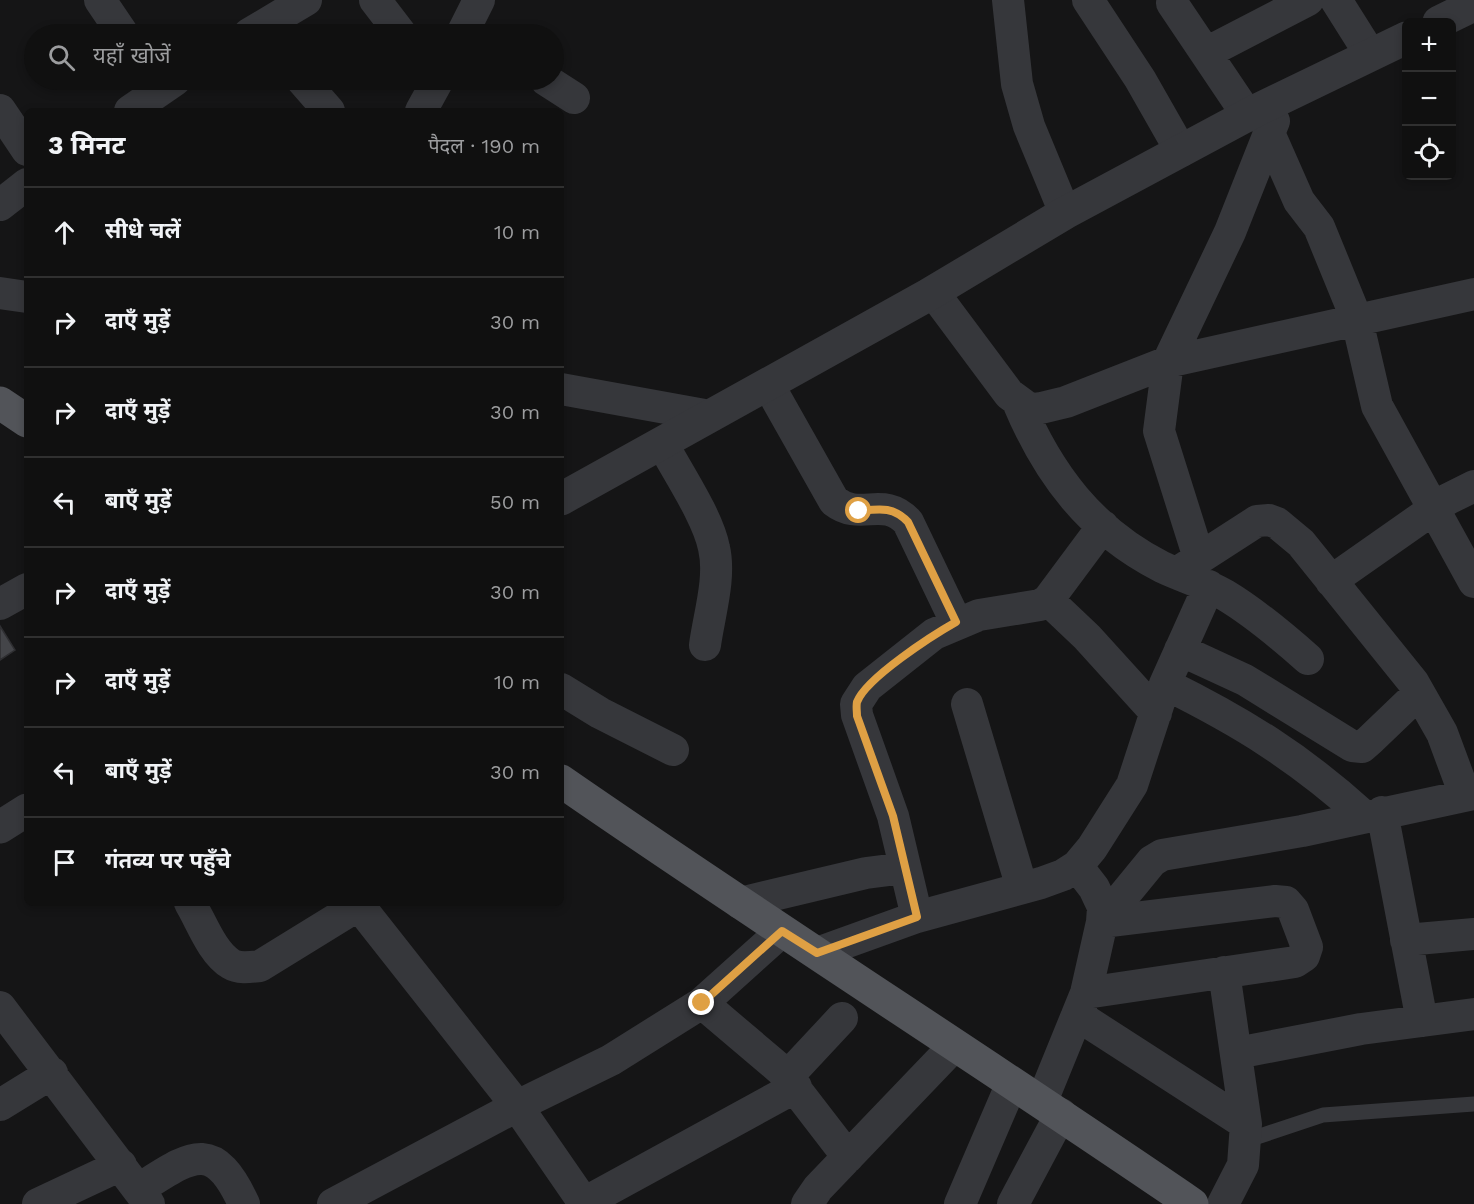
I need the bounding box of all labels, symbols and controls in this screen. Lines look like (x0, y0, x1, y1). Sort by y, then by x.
map controls (1402, 18, 1456, 180)
button: + (1402, 18, 1456, 72)
search box (24, 24, 564, 90)
icon: search (45, 41, 78, 74)
text: यहाँ खोजें (93, 43, 171, 68)
button: − (1402, 72, 1456, 126)
button: locate (1402, 126, 1456, 180)
text: 3 मिनट (48, 130, 125, 160)
text: पैदल · 190 m (428, 134, 540, 158)
icon: ahead (48, 216, 81, 249)
text: सीधे चलें (105, 218, 181, 243)
text: 10 m (494, 220, 540, 244)
icon: right (48, 306, 81, 339)
text: दाएँ मुड़ें (105, 308, 170, 333)
text: 30 m (490, 310, 540, 334)
icon: right (48, 396, 81, 429)
text: दाएँ मुड़ें (105, 398, 170, 423)
text: 30 m (490, 400, 540, 424)
icon: left (48, 486, 81, 519)
text: बाएँ मुड़ें (105, 488, 172, 513)
text: 50 m (490, 490, 540, 514)
route start (845, 497, 871, 523)
icon: right (48, 576, 81, 609)
text: दाएँ मुड़ें (105, 578, 170, 603)
text: 30 m (490, 580, 540, 604)
icon: right (48, 666, 81, 699)
text: दाएँ मुड़ें (105, 668, 170, 693)
text: 10 m (494, 670, 540, 694)
icon: left (48, 756, 81, 789)
text: बाएँ मुड़ें (105, 758, 172, 783)
text: 30 m (490, 760, 540, 784)
icon: arrive (48, 846, 81, 879)
text: गंतव्य पर पहुँचे (105, 848, 231, 873)
route end (688, 989, 714, 1015)

